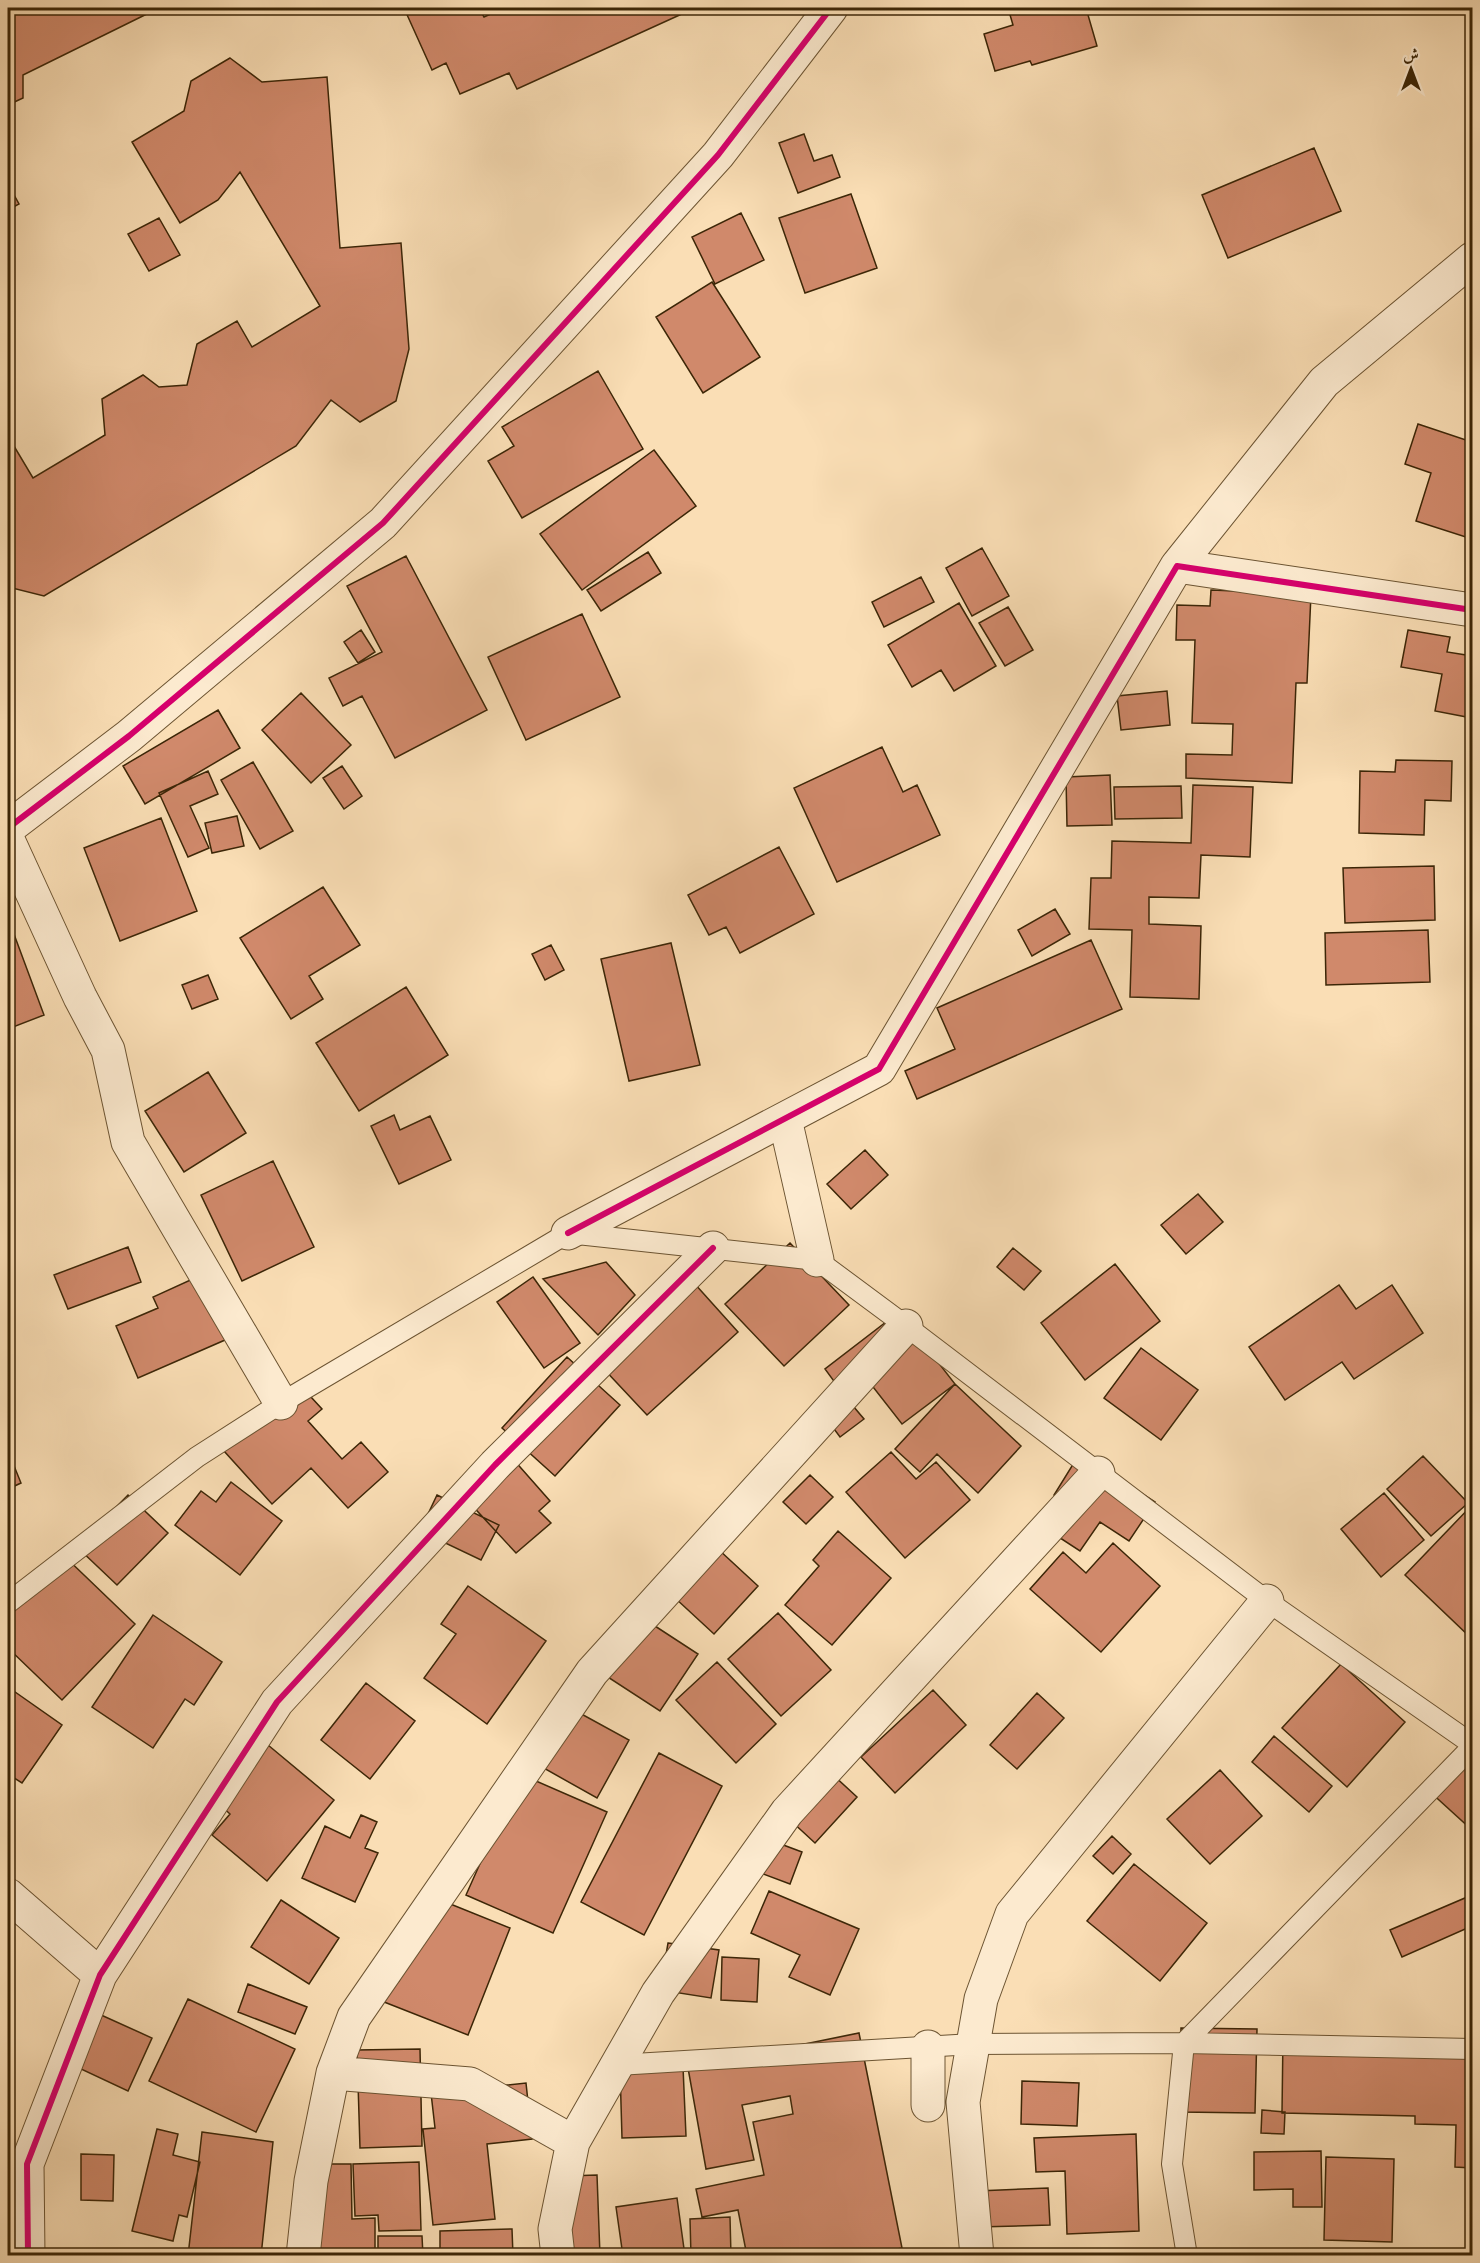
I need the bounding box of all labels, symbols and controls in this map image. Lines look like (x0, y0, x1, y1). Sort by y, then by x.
north arrow (1381, 39, 1441, 99)
text: ش (1403, 44, 1419, 66)

